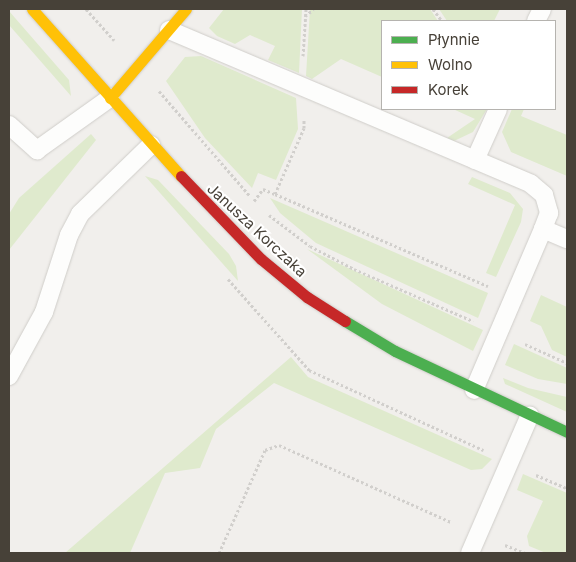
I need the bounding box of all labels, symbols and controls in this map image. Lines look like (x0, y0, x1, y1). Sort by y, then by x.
legend (381, 20, 556, 110)
text: Płynnie (428, 30, 480, 49)
text: Wolno (428, 55, 473, 74)
text: Korek (428, 80, 469, 99)
street label: Janusza Korczaka (204, 179, 310, 281)

